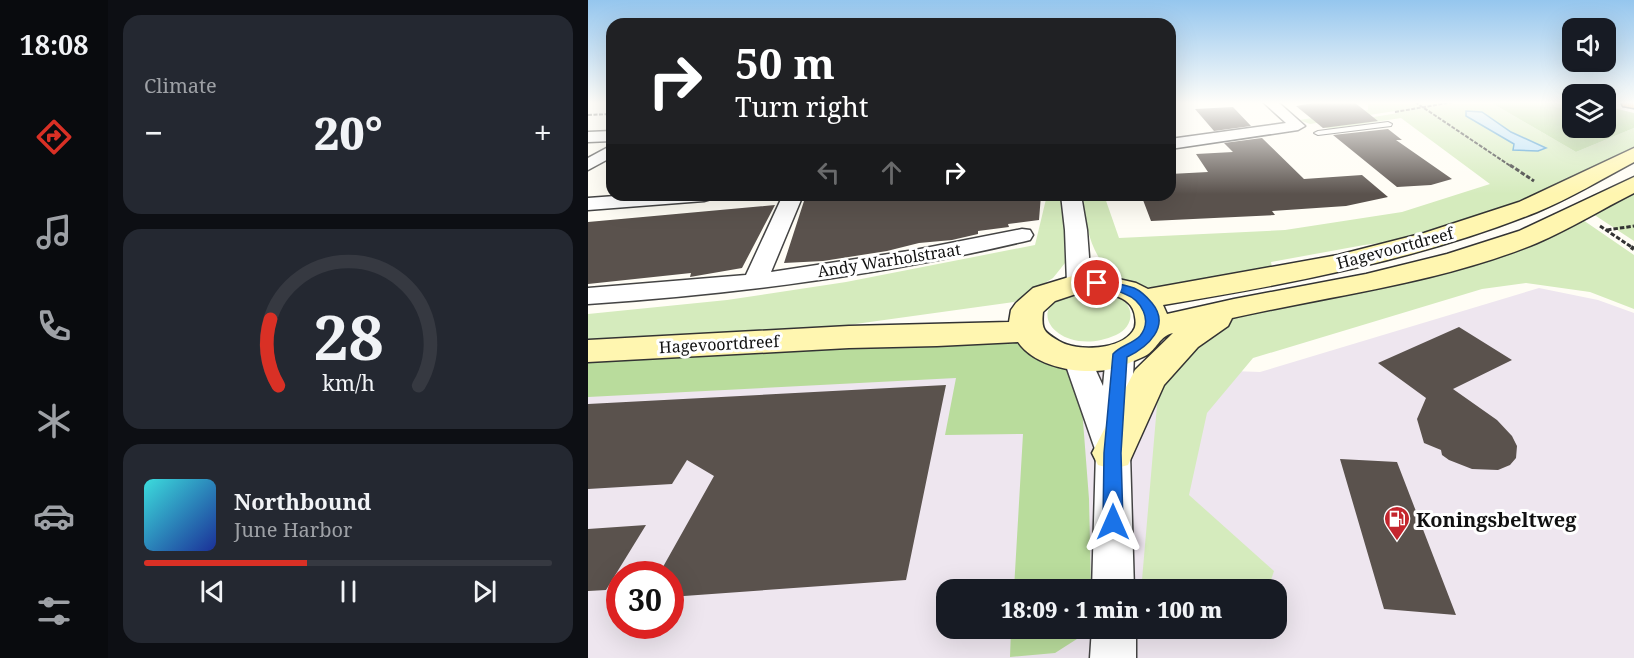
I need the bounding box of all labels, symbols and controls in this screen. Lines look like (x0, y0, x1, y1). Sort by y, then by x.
map controls (1562, 18, 1616, 138)
button: sound (1562, 18, 1616, 72)
text: 18:08 (19, 26, 89, 63)
text: 50 m (735, 34, 835, 91)
icon: right (636, 42, 714, 120)
text: Climate (144, 72, 217, 99)
button: layers (1562, 84, 1616, 138)
text: Turn right (735, 88, 868, 125)
text: 20° (314, 102, 383, 163)
text: − (144, 110, 163, 155)
text: + (534, 110, 552, 155)
icon: directions (33, 116, 75, 158)
icon: left (812, 156, 845, 189)
icon: ahead (875, 156, 908, 189)
icon: right (938, 156, 971, 189)
icon: music (33, 211, 75, 253)
street label: Hagevoortdreef (1334, 221, 1458, 274)
street label: Andy Warholstraat (816, 238, 963, 282)
pin (1071, 257, 1122, 308)
icon: arrive (1080, 266, 1113, 299)
text: 28 (313, 293, 383, 378)
icon: phone (33, 305, 75, 347)
street label: Hagevoortdreef (658, 330, 782, 358)
text: km/h (322, 368, 375, 397)
icon: climate (33, 400, 75, 442)
text: Northbound (234, 486, 371, 516)
position arrow (1081, 490, 1145, 554)
icon: car (33, 495, 75, 537)
fuel station icon: Koningsbeltweg (1382, 504, 1412, 542)
place label: Koningsbeltweg (1416, 506, 1577, 533)
text: June Harbor (234, 516, 352, 543)
speed limit sign: 30 (606, 561, 684, 639)
icon: previous (196, 575, 229, 608)
icon: pause (332, 575, 365, 608)
icon: next (468, 575, 501, 608)
icon: filters (33, 590, 75, 632)
text: 18:09 · 1 min · 100 m (1001, 594, 1222, 624)

